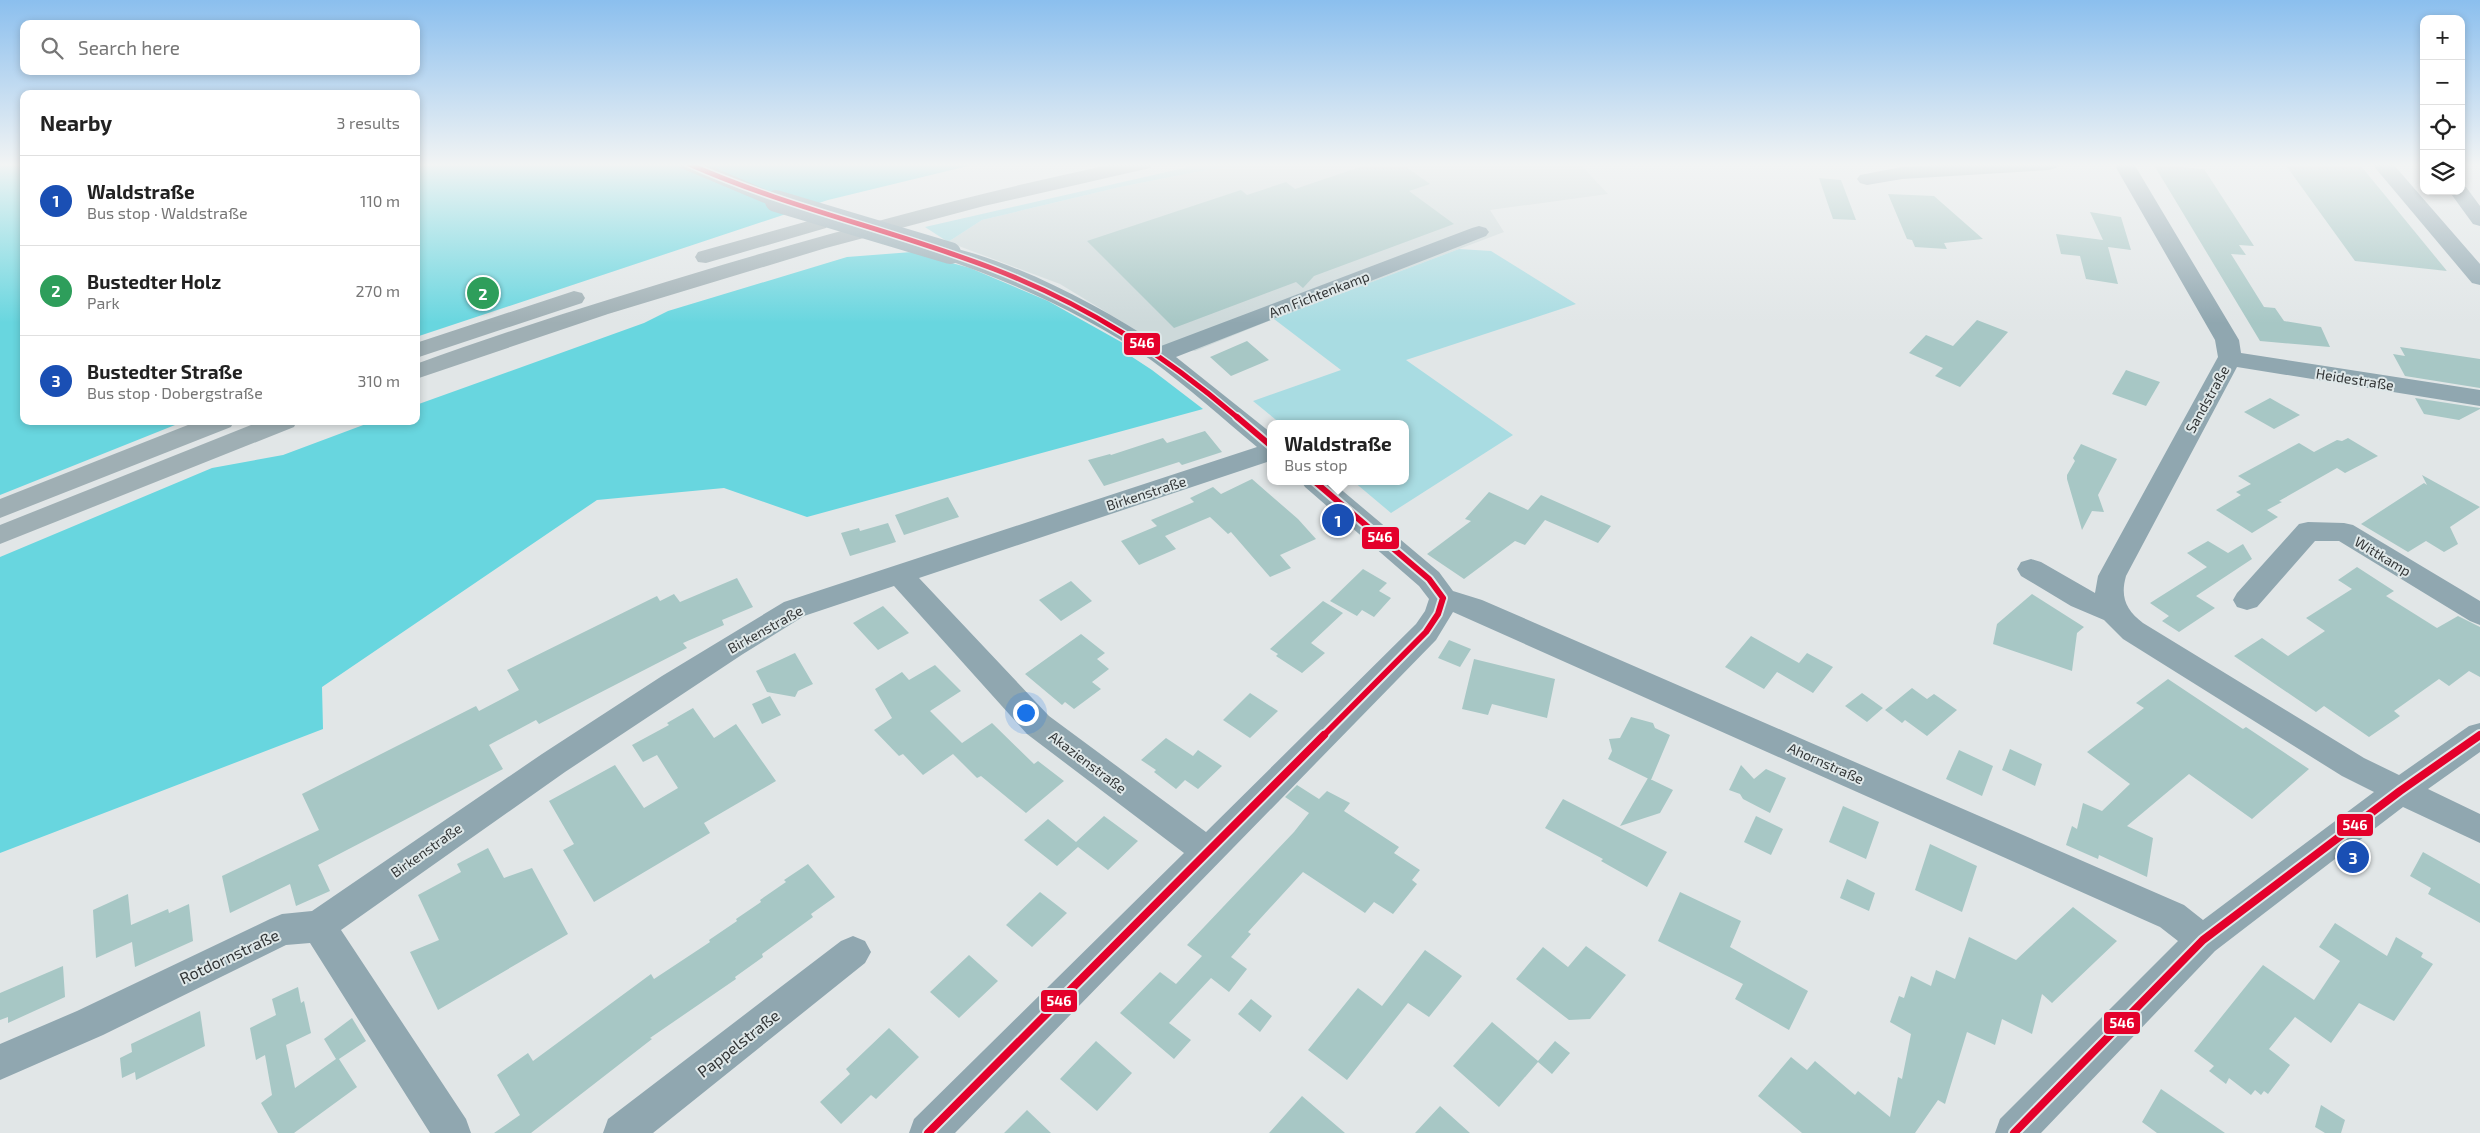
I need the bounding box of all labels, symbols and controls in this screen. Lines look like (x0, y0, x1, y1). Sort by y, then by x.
map controls (2420, 15, 2465, 195)
button: + (2420, 15, 2465, 60)
search box (20, 20, 420, 75)
icon: search (38, 34, 66, 62)
text: Search here (78, 36, 180, 59)
button: − (2420, 60, 2465, 105)
button: locate (2420, 105, 2465, 150)
text: Nearby (40, 110, 112, 135)
text: 3 results (337, 113, 400, 132)
button: layers (2420, 150, 2465, 195)
text: Waldstraße (87, 180, 195, 203)
text: 1 (53, 191, 59, 210)
text: 110 m (360, 191, 400, 210)
text: Bus stop · Waldstraße (87, 203, 248, 222)
street label: Am Fichtenkamp (1266, 267, 1372, 321)
text: Bustedter Holz (87, 270, 221, 293)
pin: 2 (467, 274, 499, 312)
text: 2 (51, 281, 61, 300)
text: 270 m (356, 281, 400, 300)
text: Park (87, 293, 120, 312)
line badge: 546 (1123, 332, 1161, 356)
text: 546 (1130, 334, 1154, 351)
text: Bustedter Straße (87, 360, 243, 383)
street label: Sandstraße (2182, 362, 2232, 436)
street label: Heidestraße (2315, 364, 2395, 394)
text: 3 (51, 371, 61, 390)
text: 310 m (358, 371, 400, 390)
text: Bus stop · Dobergstraße (87, 383, 263, 402)
popup (1267, 420, 1409, 485)
text: Waldstraße (1284, 432, 1392, 455)
text: Bus stop (1284, 455, 1348, 474)
street label: Birkenstraße (1104, 472, 1188, 514)
pin: 1 (1322, 501, 1354, 539)
line badge: 546 (1361, 526, 1400, 550)
text: 546 (1368, 528, 1392, 545)
street label: Wittkamp (2352, 533, 2414, 579)
street label: Birkenstraße (725, 601, 805, 657)
your location (1013, 700, 1039, 726)
street label: Akazienstraße (1046, 727, 1130, 797)
street label: Ahornstraße (1785, 739, 1867, 787)
line badge: 546 (2336, 813, 2374, 837)
text: 546 (2343, 816, 2367, 833)
street label: Birkenstraße (387, 819, 465, 881)
pin: 3 (2337, 838, 2369, 876)
street label: Rotdornstraße (176, 925, 282, 987)
line badge: 546 (1040, 989, 1078, 1013)
text: 546 (1047, 992, 1071, 1009)
street label: Pappelstraße (693, 1005, 783, 1081)
line badge: 546 (2103, 1011, 2141, 1035)
text: 546 (2110, 1014, 2134, 1031)

